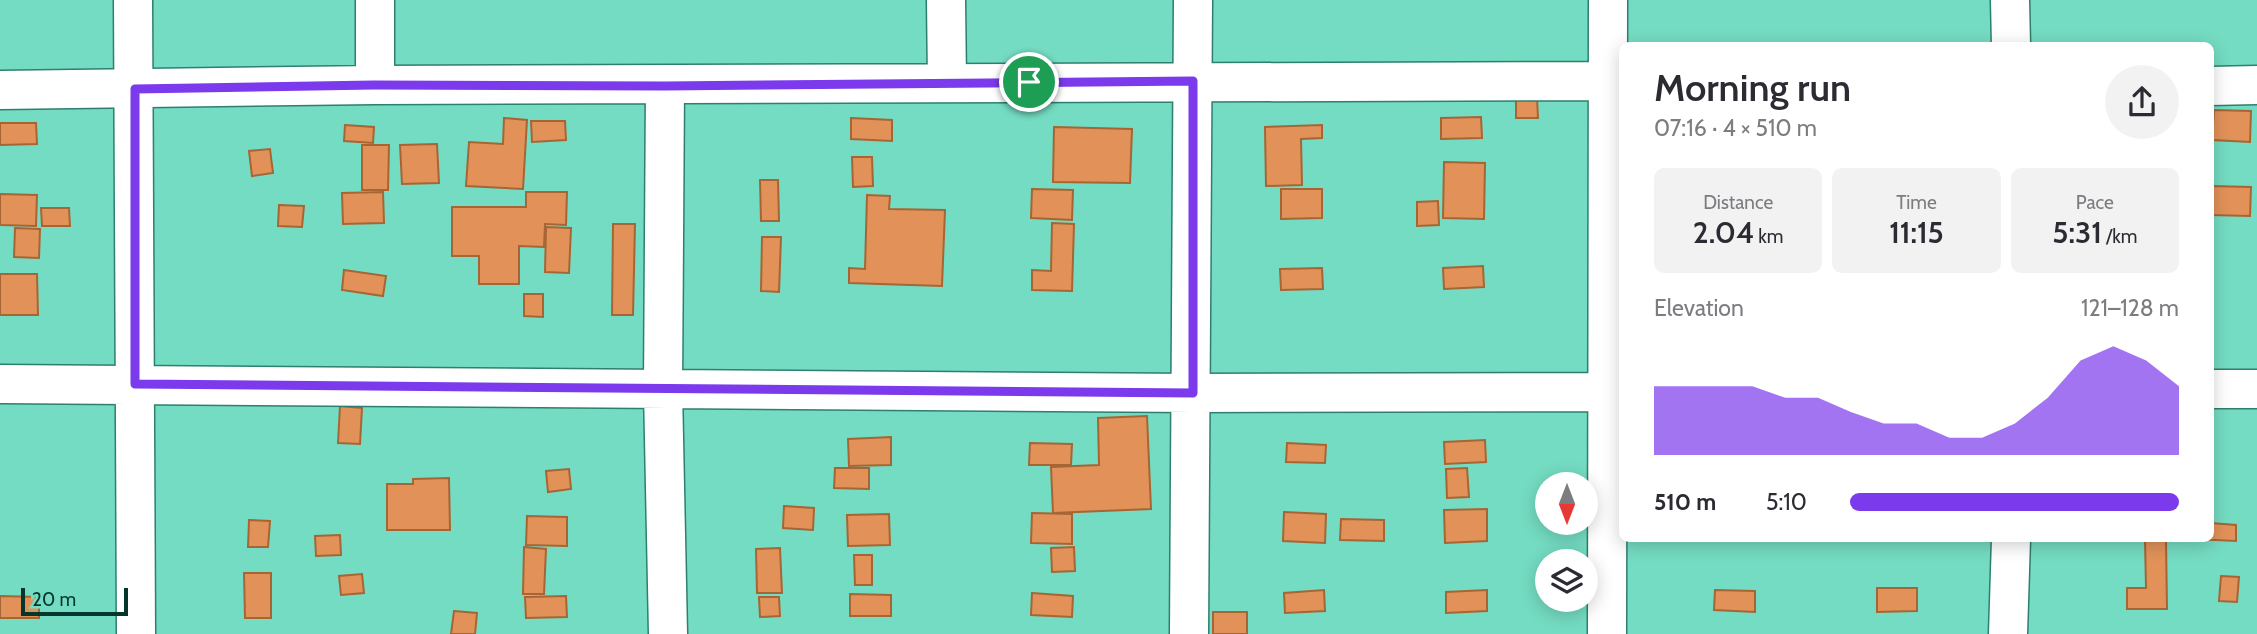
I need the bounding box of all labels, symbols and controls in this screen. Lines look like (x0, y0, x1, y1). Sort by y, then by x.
pin (999, 52, 1059, 112)
icon: arrive (1010, 63, 1048, 101)
text: Morning run (1654, 64, 1851, 111)
button: share (2105, 65, 2179, 139)
text: 07:16 · 4 × 510 m (1654, 114, 1817, 142)
text: Distance (1703, 191, 1773, 214)
text: Time (1896, 191, 1937, 214)
text: Pace (2076, 191, 2114, 214)
text: 2.04 (1693, 214, 1754, 251)
text: 11:15 (1889, 214, 1944, 251)
text: 5:31 (2052, 214, 2102, 251)
text: km (1754, 225, 1784, 248)
text: /km (2102, 225, 2137, 248)
text: Elevation (1654, 294, 1744, 322)
text: 121–128 m (2081, 294, 2179, 322)
north arrow (1535, 472, 1598, 536)
map controls (1535, 472, 1598, 612)
text: 510 m (1654, 488, 1716, 516)
text: 5:10 (1766, 488, 1807, 516)
button: layers (1535, 549, 1598, 612)
scale bar (21, 585, 128, 617)
text: 20 m (32, 588, 76, 611)

